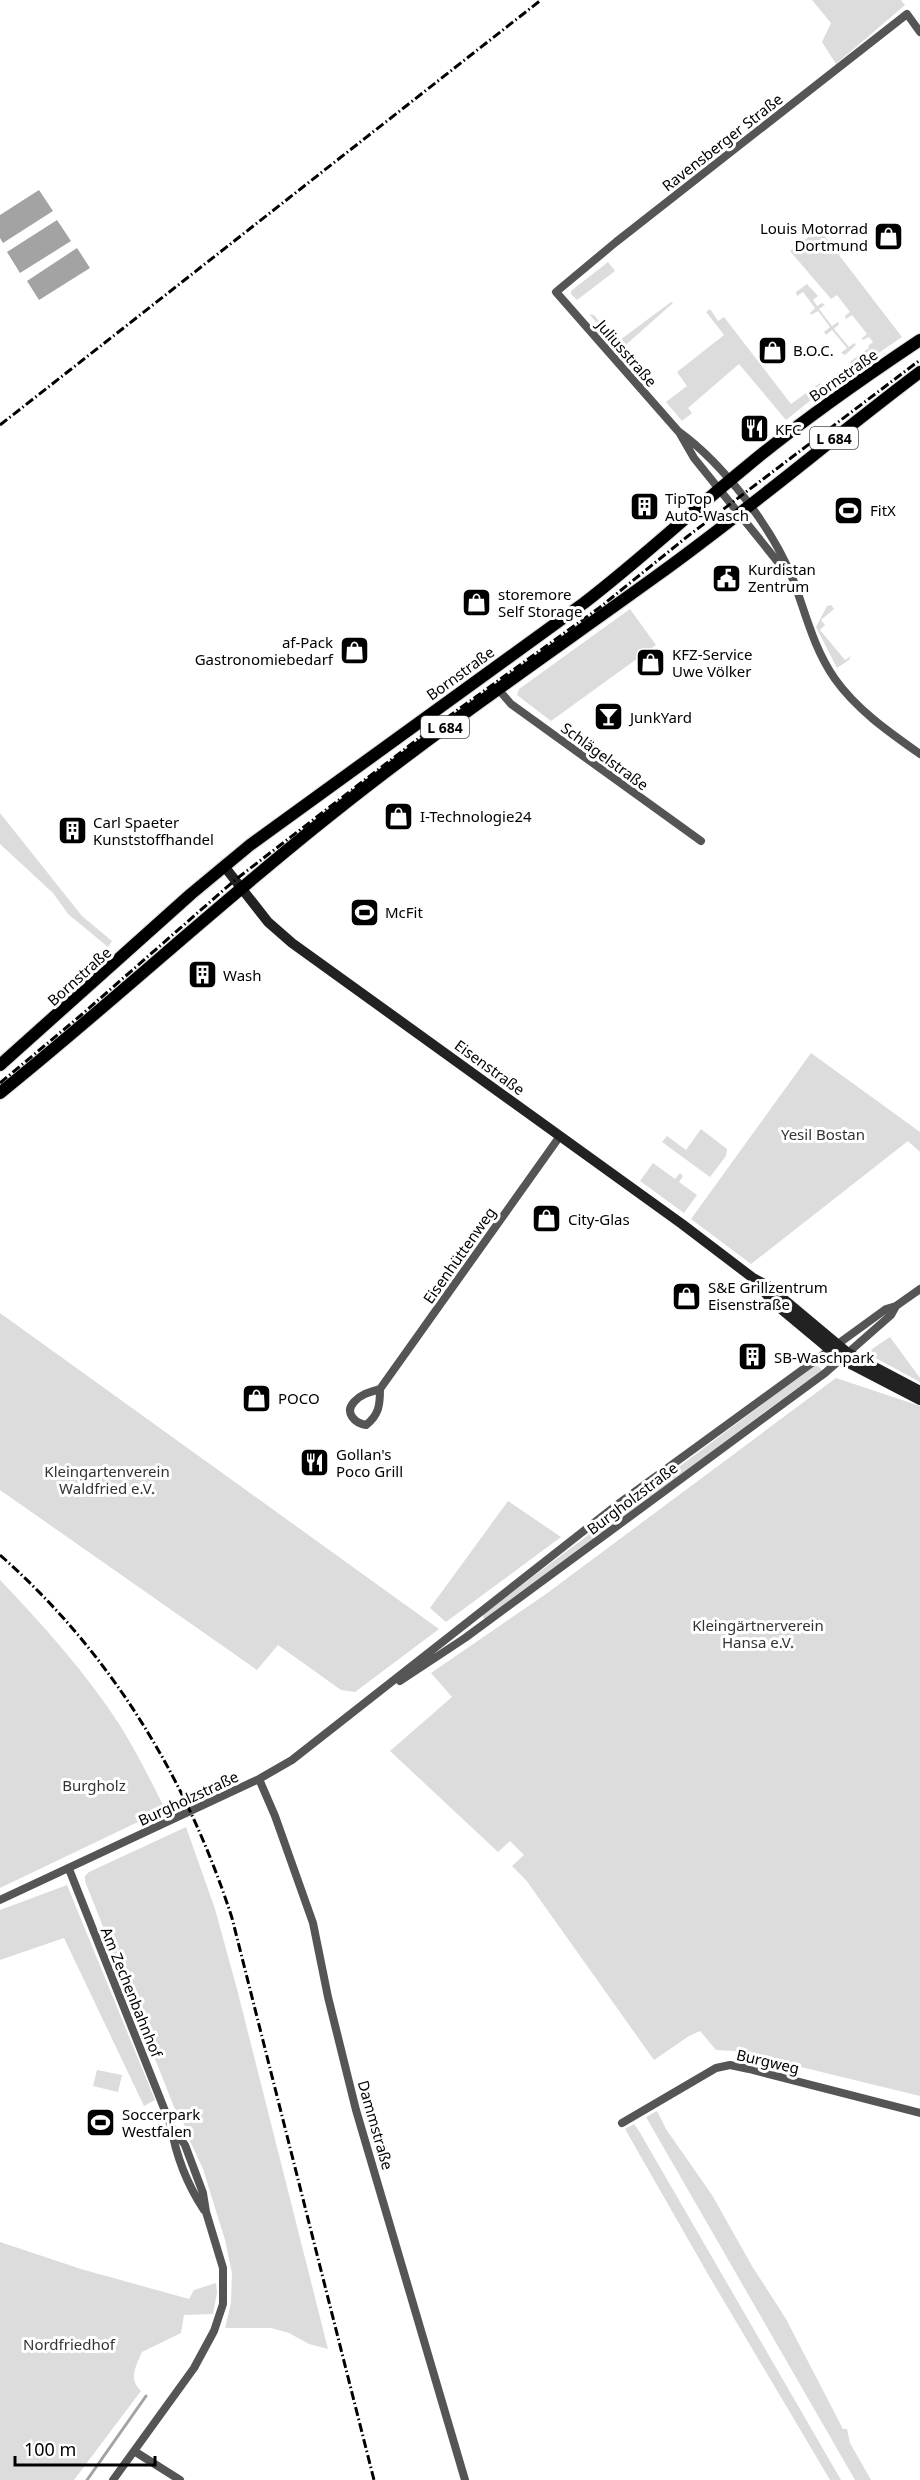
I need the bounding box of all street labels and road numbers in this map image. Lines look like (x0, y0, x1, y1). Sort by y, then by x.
street label: Ravensberger Straße (658, 89, 786, 195)
street label: Juliusstraße (591, 314, 662, 391)
street label: Bornstraße (805, 344, 881, 406)
road number: L 684 (810, 427, 858, 449)
street label: Bornstraße (422, 642, 498, 704)
road number: L 684 (421, 716, 469, 738)
street label: Schlägelstraße (557, 718, 653, 794)
street label: Bornstraße (43, 942, 115, 1010)
street label: Eisenstraße (451, 1035, 529, 1099)
street label: Eisenhüttenweg (418, 1203, 500, 1307)
street label: Burgholzstraße (583, 1457, 681, 1539)
street label: Burgholzstraße (135, 1766, 241, 1830)
street label: Am Zechenbahnhof (97, 1924, 168, 2061)
street label: Burgweg (735, 2044, 801, 2078)
street label: Dammstraße (354, 2078, 398, 2172)

